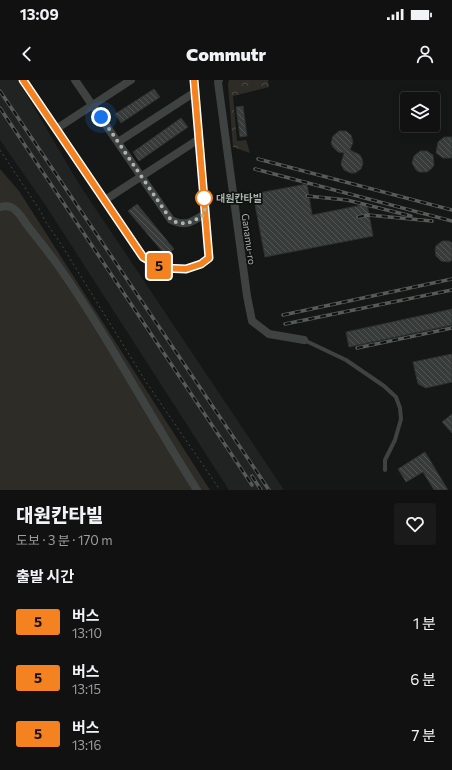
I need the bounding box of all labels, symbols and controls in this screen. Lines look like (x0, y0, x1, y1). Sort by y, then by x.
text: 13:09 (20, 5, 59, 23)
icon: back (16, 43, 38, 65)
text: Commutr (186, 43, 266, 65)
icon: person (414, 43, 436, 65)
map controls (400, 92, 440, 132)
button: layers (400, 92, 440, 132)
your location (91, 107, 111, 127)
marker: 대원칸타빌 (195, 189, 213, 207)
place label: 대원칸타빌 (216, 192, 262, 204)
street label: Ganamu-ro (239, 212, 259, 266)
line badge: 5 (146, 253, 172, 279)
text: 5 (155, 257, 163, 274)
text: 대원칸타빌 (16, 503, 103, 526)
button: heart (394, 503, 436, 545)
text: 도보 · 3 분 · 170 m (16, 532, 113, 548)
text: 출발 시간 (16, 567, 74, 585)
text: 버스 (72, 606, 100, 624)
text: 5 (34, 613, 42, 630)
text: 1 분 (413, 614, 436, 632)
text: 13:10 (72, 625, 102, 641)
text: 버스 (72, 662, 100, 680)
text: 5 (34, 669, 42, 686)
text: 6 분 (410, 670, 436, 688)
text: 13:15 (72, 681, 101, 697)
text: 버스 (72, 718, 100, 736)
text: 5 (34, 725, 42, 742)
text: 7 분 (411, 726, 436, 744)
text: 13:16 (72, 737, 102, 753)

